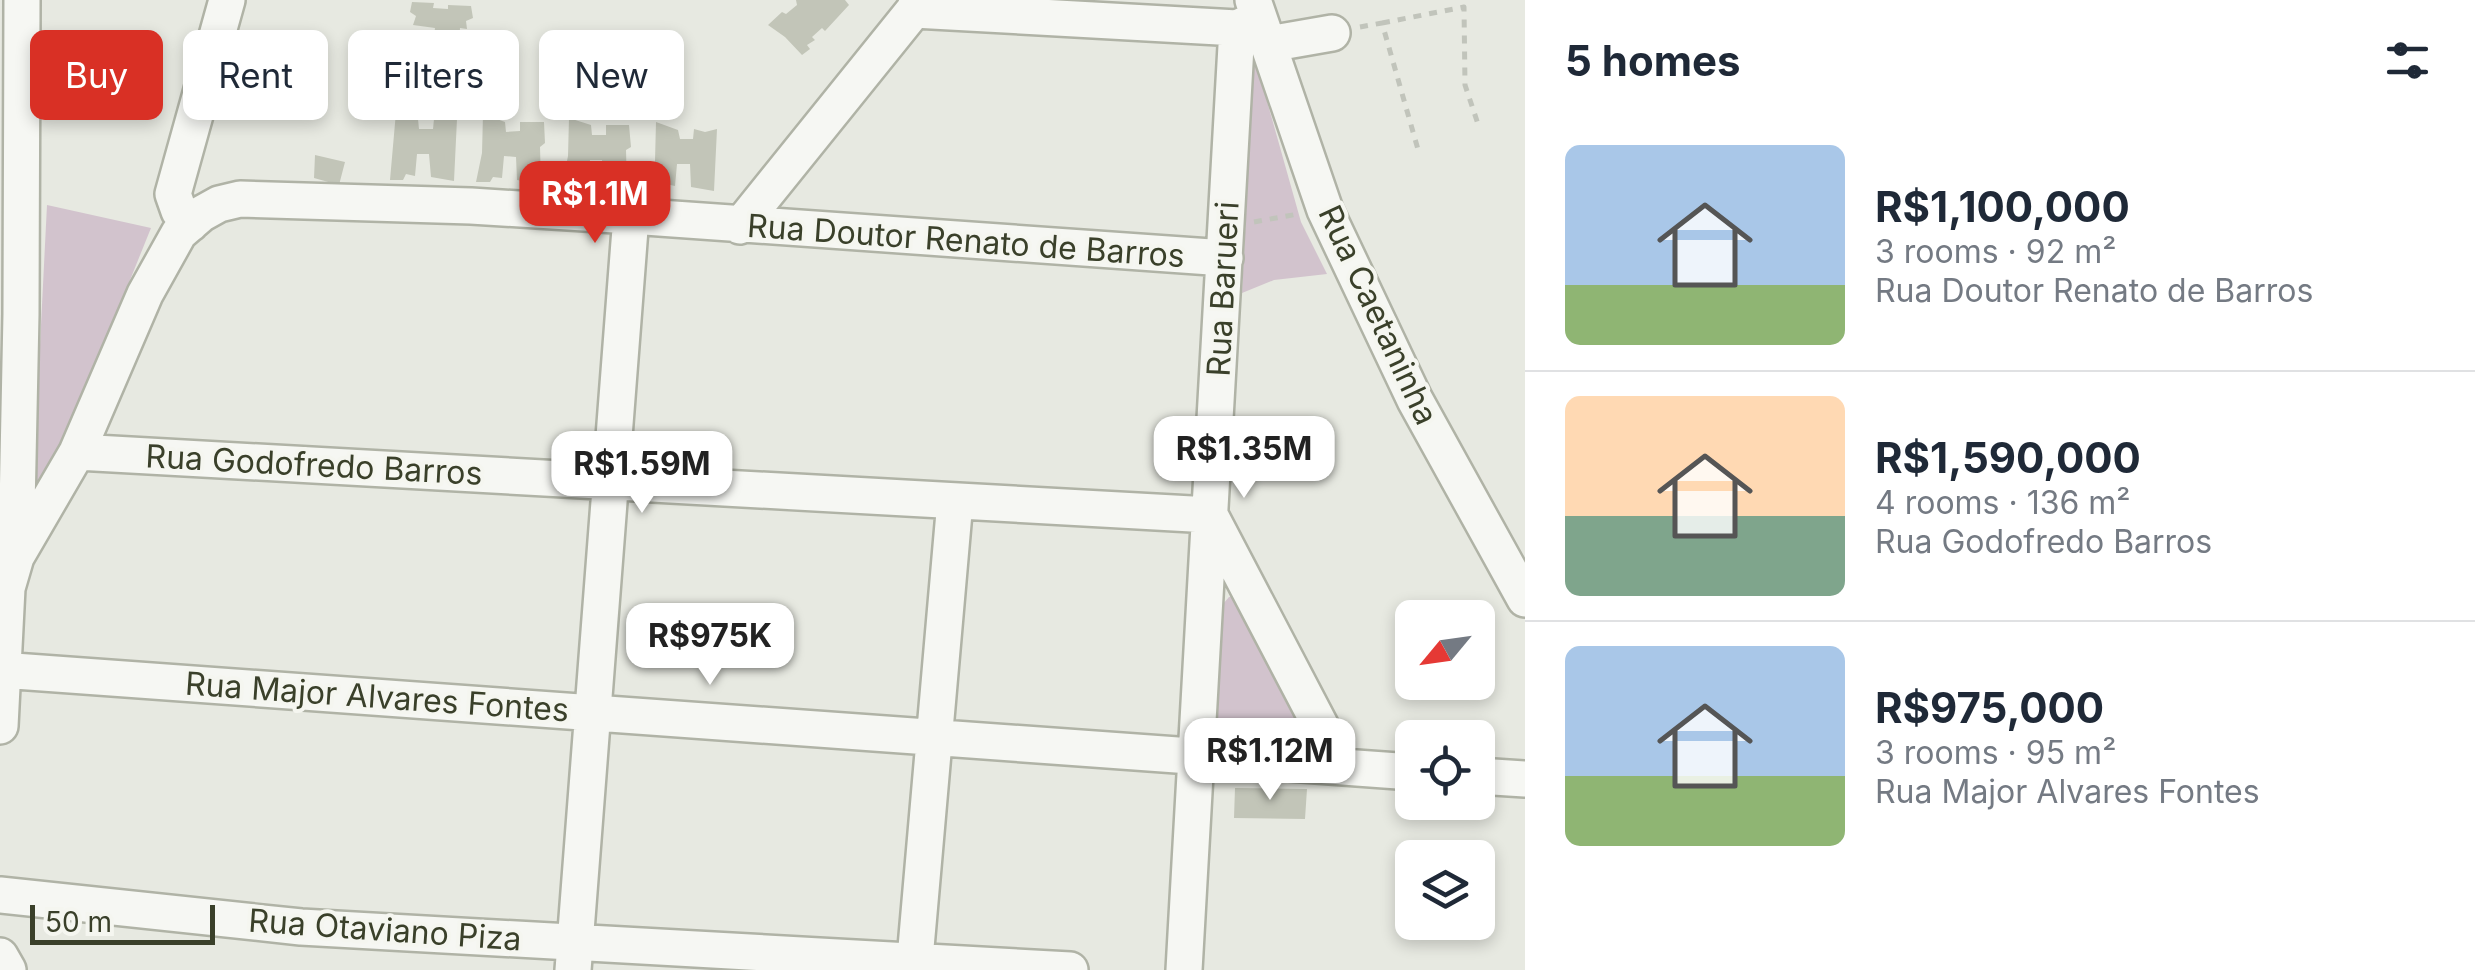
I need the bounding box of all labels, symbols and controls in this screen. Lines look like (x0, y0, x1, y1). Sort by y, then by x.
chip: Buy (30, 30, 163, 120)
chip: Rent (183, 30, 328, 120)
chip: Filters (348, 30, 519, 120)
chip: New (539, 30, 684, 120)
icon: filters (2380, 33, 2435, 88)
text: 5 homes (1565, 35, 1741, 86)
pin: R$1.1M (514, 161, 676, 246)
text: R$1.1M (541, 174, 649, 213)
text: R$1,100,000 (1875, 181, 2130, 232)
icon: home (1645, 185, 1765, 305)
street label: Rua Caetaninha (1311, 199, 1446, 431)
street label: Rua Barueri (1198, 200, 1247, 378)
street label: Rua Doutor Renato de Barros (746, 206, 1186, 275)
text: 3 rooms · 92 m² (1875, 232, 2116, 271)
text: Rua Doutor Renato de Barros (1875, 271, 2313, 310)
pin: R$1.35M (1152, 416, 1336, 501)
text: R$1.35M (1176, 429, 1312, 468)
pin: R$1.59M (550, 431, 734, 516)
text: R$1,590,000 (1875, 432, 2141, 483)
street label: Rua Godofredo Barros (145, 436, 483, 493)
icon: home (1645, 436, 1765, 556)
text: R$1.59M (573, 444, 711, 483)
text: 4 rooms · 136 m² (1875, 483, 2131, 522)
text: Rua Godofredo Barros (1875, 522, 2212, 561)
north arrow (1395, 600, 1495, 700)
map controls (1395, 600, 1495, 940)
pin: R$975K (629, 603, 791, 688)
text: R$975K (648, 616, 772, 655)
street label: Rua Major Alvares Fontes (184, 664, 570, 729)
text: R$975,000 (1875, 682, 2104, 733)
icon: home (1645, 686, 1765, 806)
pin: R$1.12M (1178, 718, 1362, 803)
button: locate (1395, 720, 1495, 820)
text: R$1.12M (1206, 731, 1334, 770)
text: 3 rooms · 95 m² (1875, 733, 2116, 772)
text: Rua Major Alvares Fontes (1875, 772, 2260, 811)
button: layers (1395, 840, 1495, 940)
scale bar (30, 900, 215, 944)
street label: Rua Otaviano Piza (247, 901, 523, 958)
text: 50 m (45, 905, 112, 939)

